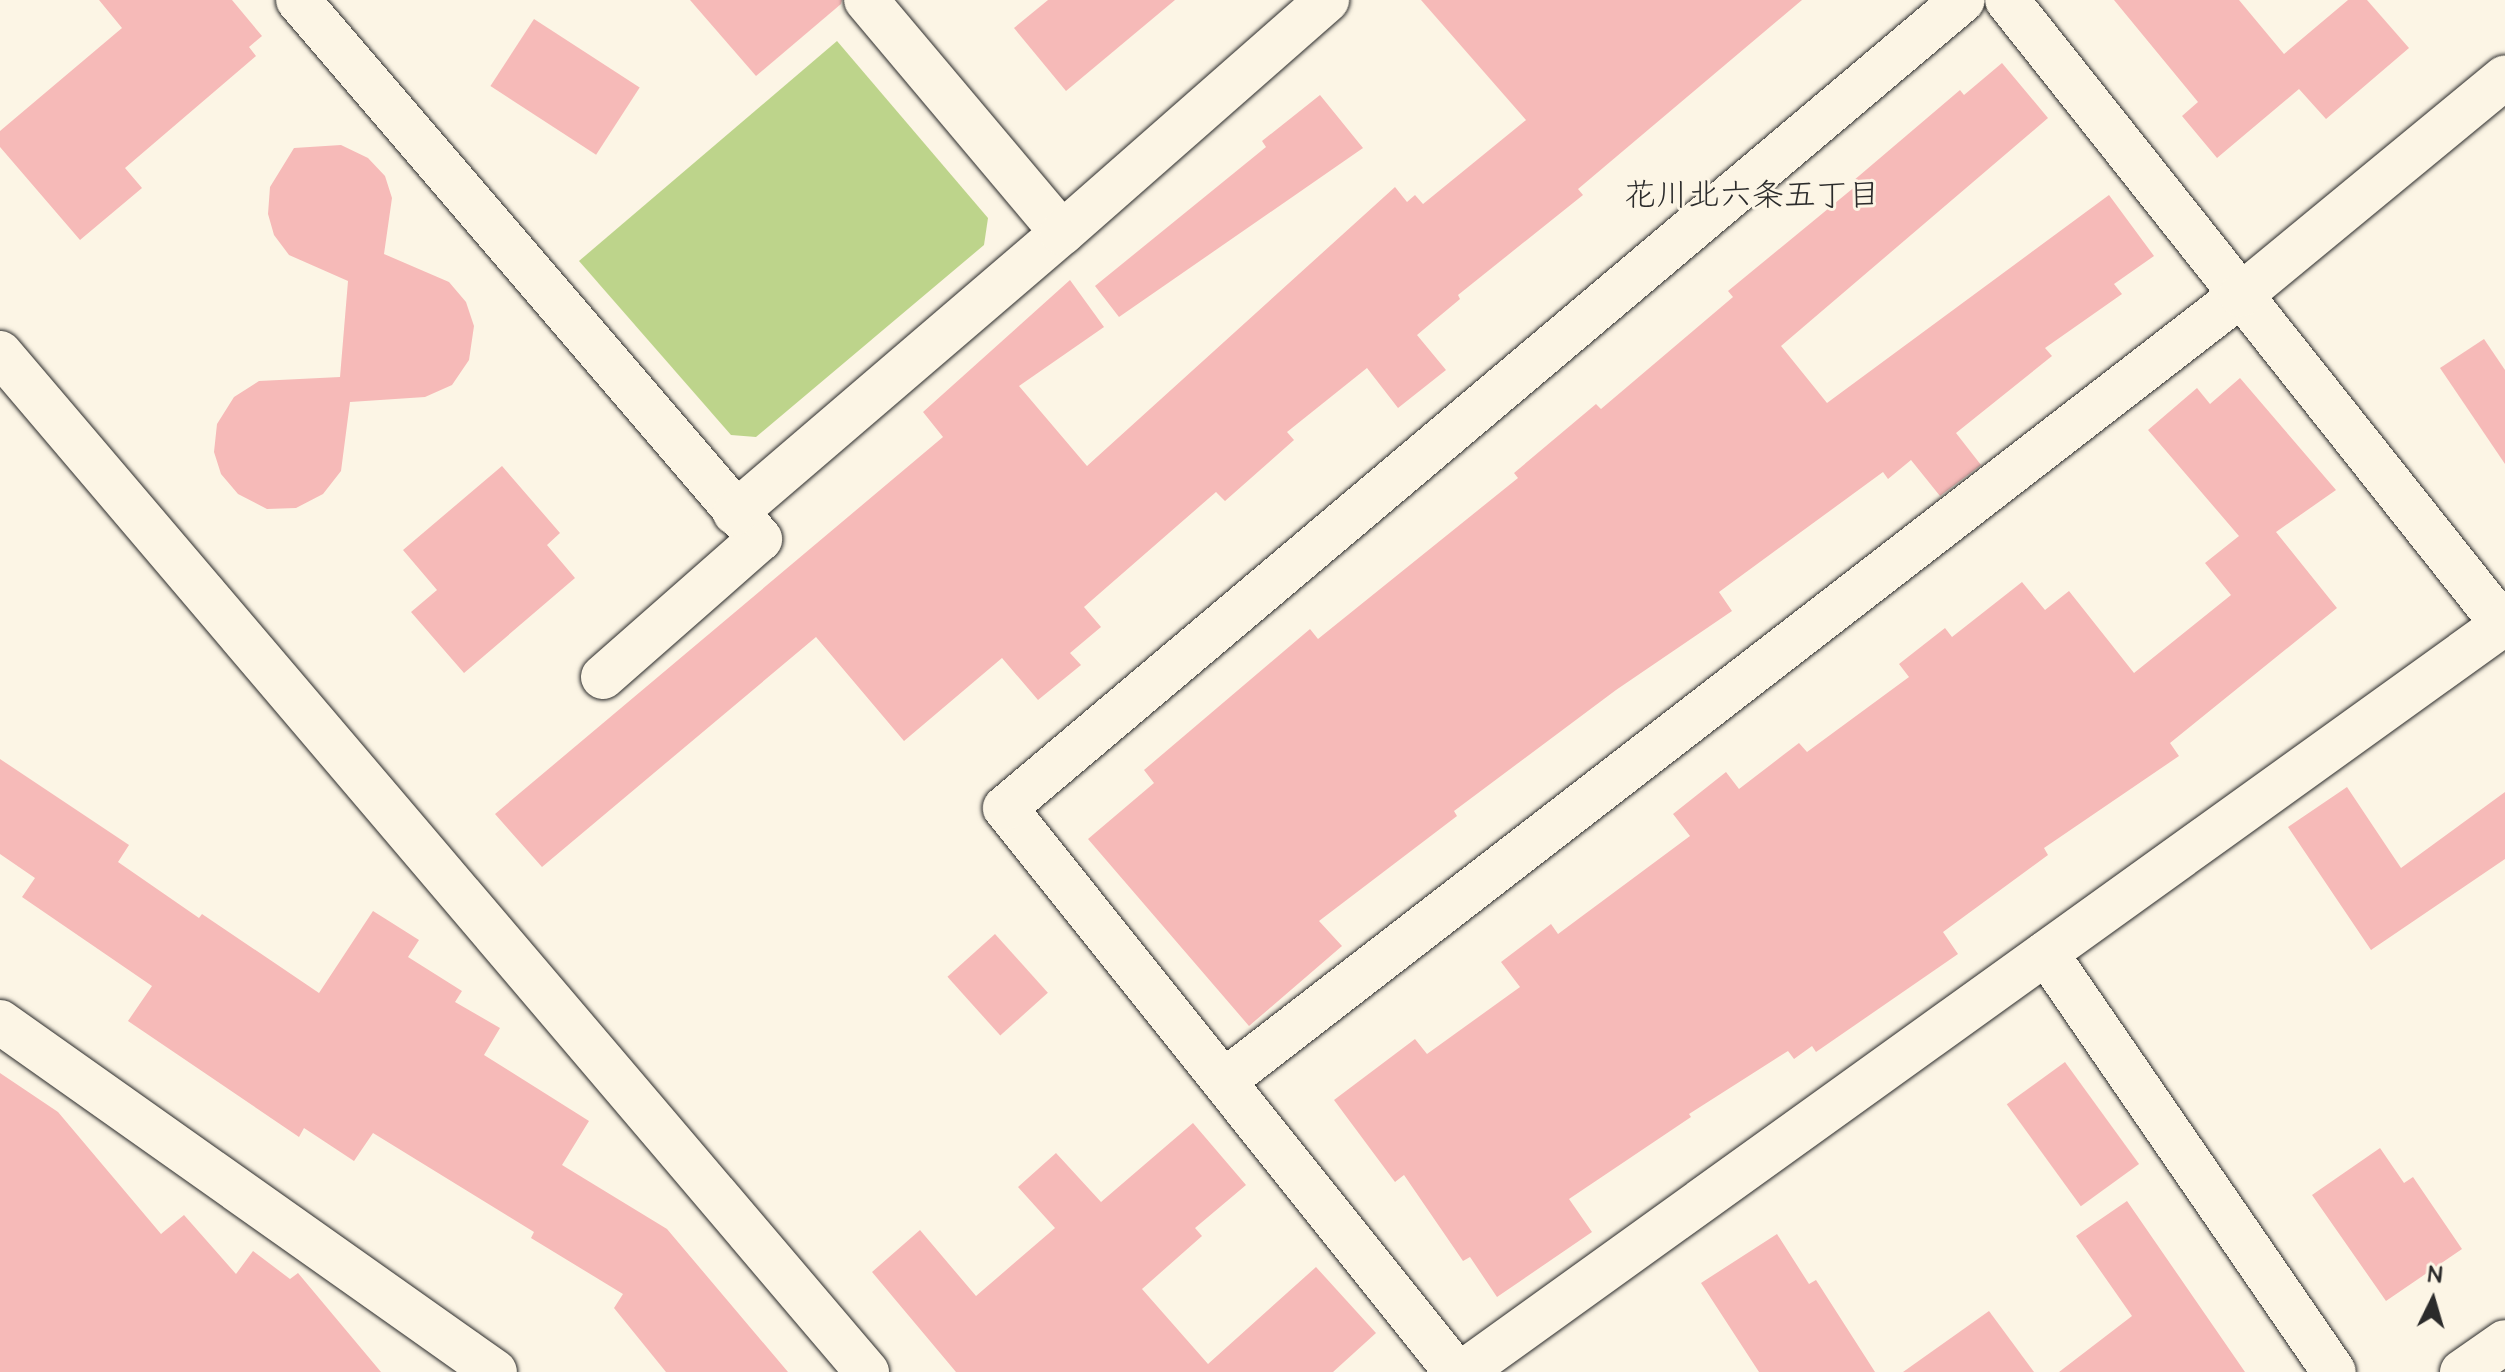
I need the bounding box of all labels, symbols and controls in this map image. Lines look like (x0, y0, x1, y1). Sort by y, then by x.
district label: 花川北六条五丁目 (1624, 177, 1880, 215)
north arrow (2393, 1260, 2473, 1340)
text: N (2427, 1260, 2443, 1292)

